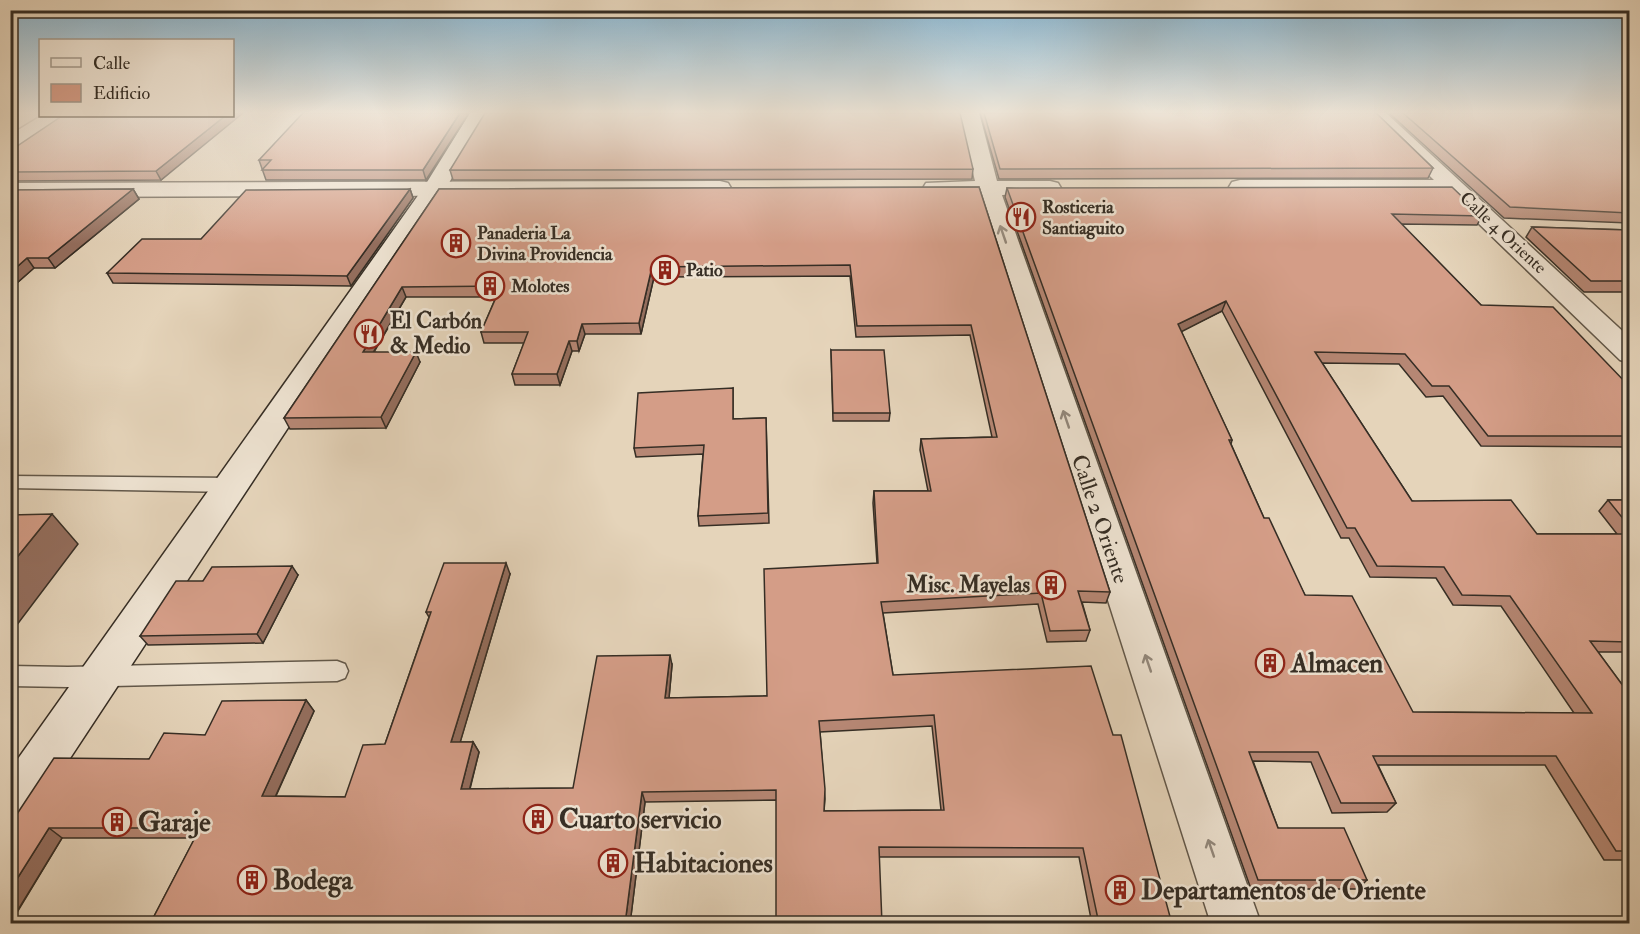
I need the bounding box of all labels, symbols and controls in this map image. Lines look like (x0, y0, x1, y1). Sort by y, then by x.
legend (39, 39, 234, 117)
text: Calle (93, 52, 131, 75)
text: Edificio (93, 82, 150, 105)
street label: Calle 4 Oriente (1455, 187, 1552, 279)
place label: Rosticeria Santiaguito (1042, 196, 1124, 240)
restaurant icon: Rosticeria Santiaguito (1005, 201, 1037, 233)
place label: Panaderia La Divina Providencia (477, 222, 613, 266)
one-way arrow (997, 225, 1008, 244)
building icon: Panaderia La Divina Providencia (440, 227, 472, 259)
building icon: Patio (649, 254, 681, 286)
place label: Patio (686, 259, 723, 282)
building icon: Molotes (474, 270, 506, 302)
place label: Molotes (510, 275, 569, 298)
place label: El Carbón & Medio (390, 307, 483, 360)
restaurant icon: El Carbón & Medio (353, 318, 385, 350)
one-way arrow (1059, 410, 1070, 429)
street label: Calle 2 Oriente (1065, 451, 1135, 587)
building icon: Misc. Mayelas (1035, 569, 1067, 601)
place label: Misc. Mayelas (906, 571, 1030, 600)
building icon: Almacen (1254, 647, 1286, 679)
place label: Almacen (1290, 647, 1383, 680)
one-way arrow (1142, 654, 1153, 673)
building icon: Cuarto servicio (522, 803, 554, 835)
place label: Cuarto servicio (559, 803, 722, 836)
building icon: Garaje (101, 806, 133, 838)
place label: Garaje (138, 806, 211, 839)
one-way arrow (1204, 839, 1215, 858)
building icon: Habitaciones (597, 847, 629, 879)
place label: Habitaciones (634, 847, 773, 880)
building icon: Bodega (236, 864, 268, 896)
place label: Bodega (273, 864, 354, 898)
building icon: Departamentos de Oriente (1104, 874, 1136, 906)
place label: Departamentos de Oriente (1141, 874, 1427, 908)

